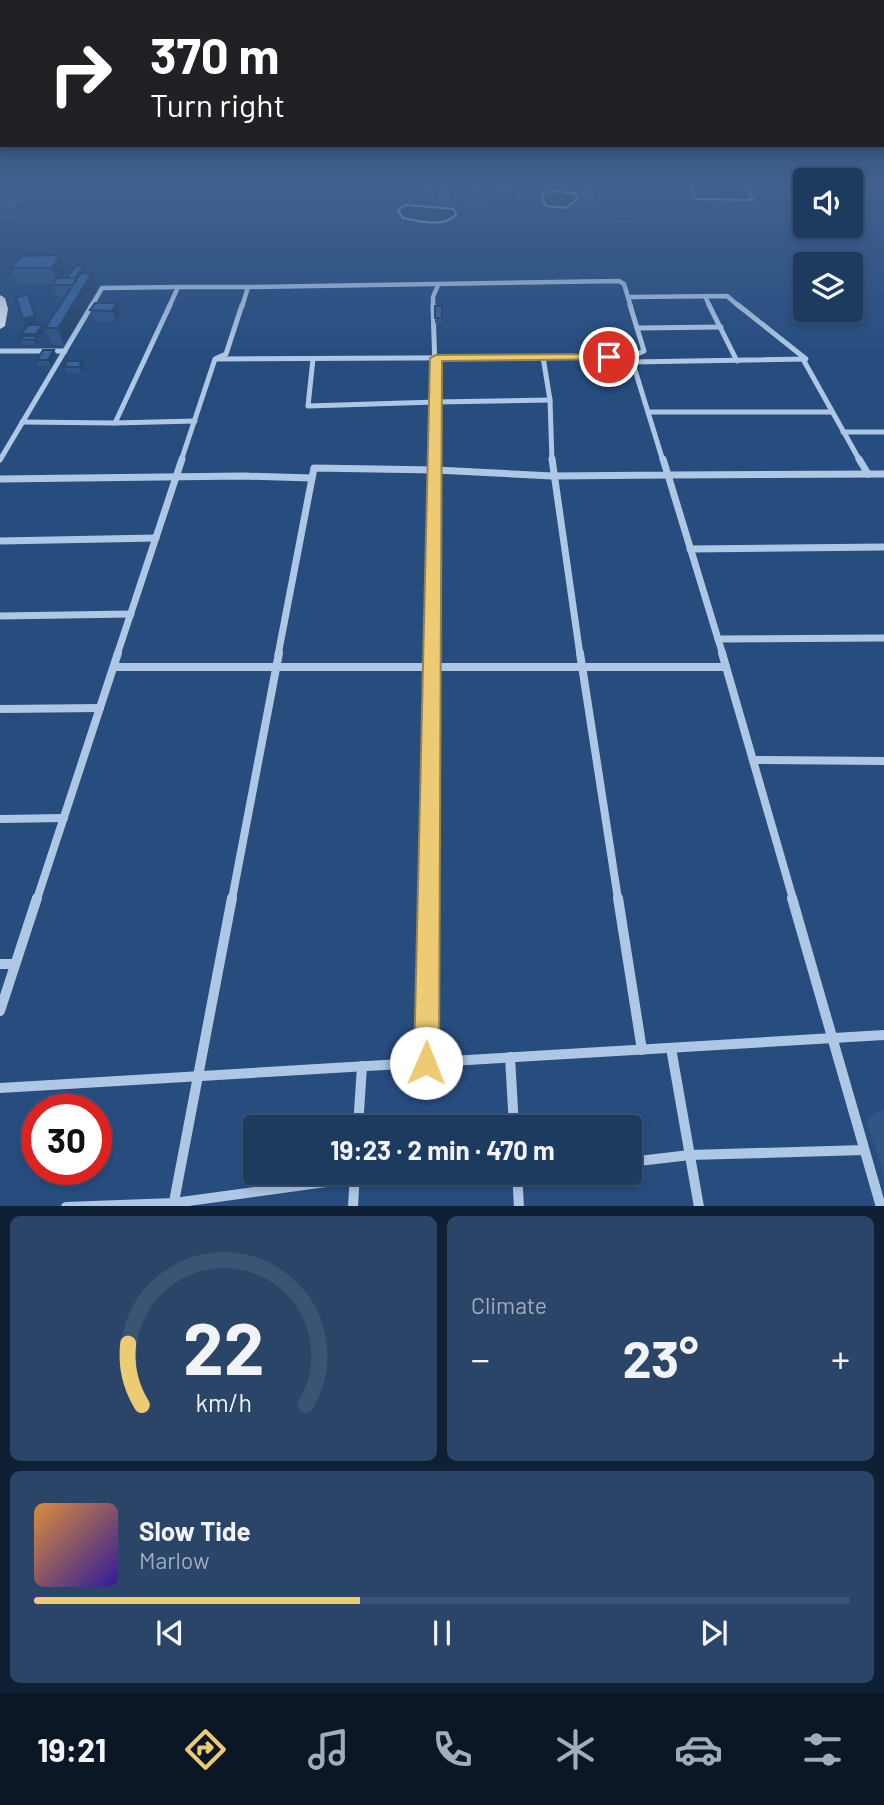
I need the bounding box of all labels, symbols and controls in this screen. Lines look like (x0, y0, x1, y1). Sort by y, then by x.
text: 370 m (150, 25, 279, 84)
icon: right (35, 28, 126, 119)
text: Turn right (150, 85, 285, 123)
map controls (793, 168, 863, 322)
button: sound (793, 168, 863, 238)
button: layers (793, 252, 863, 322)
pin (579, 327, 639, 387)
icon: arrive (590, 338, 628, 376)
position arrow (389, 1026, 463, 1100)
speed limit sign: 30 (21, 1094, 112, 1185)
text: 19:23 · 2 min · 470 m (330, 1134, 555, 1165)
text: Climate (471, 1291, 547, 1319)
text: 22 (183, 1302, 264, 1390)
text: 23° (622, 1326, 699, 1388)
text: − (471, 1335, 490, 1381)
text: + (831, 1335, 850, 1381)
text: km/h (195, 1386, 252, 1416)
text: Slow Tide (139, 1515, 251, 1546)
text: Marlow (139, 1546, 210, 1574)
icon: previous (151, 1614, 189, 1652)
icon: pause (423, 1614, 461, 1652)
icon: next (695, 1614, 733, 1652)
icon: directions (181, 1725, 230, 1774)
icon: music (304, 1725, 353, 1774)
icon: phone (428, 1725, 477, 1774)
icon: climate (551, 1725, 600, 1774)
icon: car (674, 1725, 723, 1774)
icon: filters (798, 1725, 847, 1774)
text: 19:21 (37, 1730, 106, 1768)

